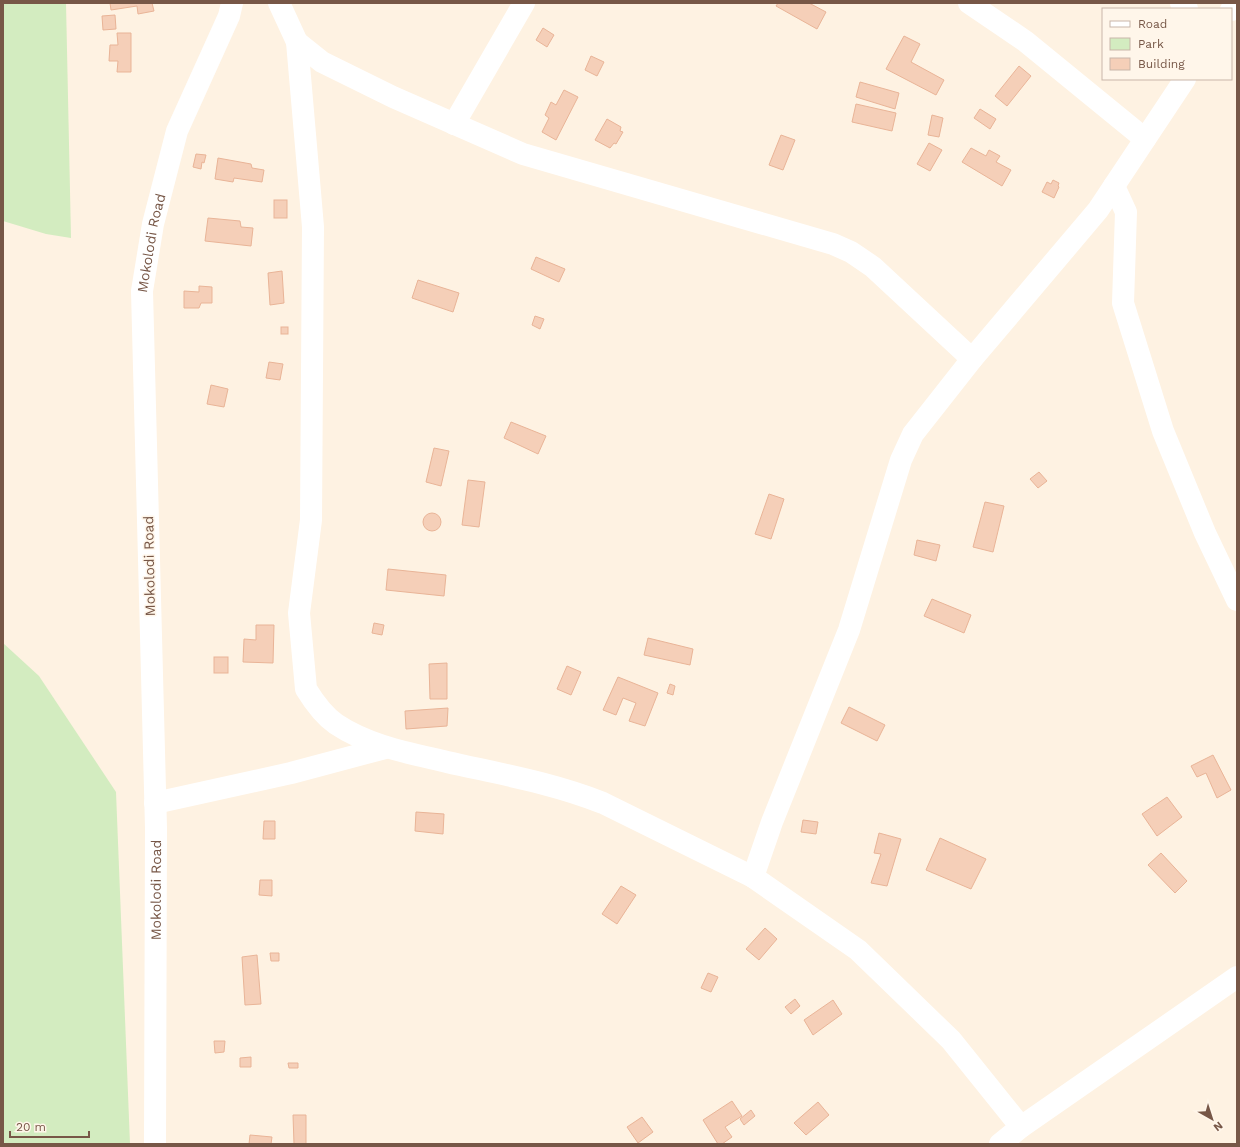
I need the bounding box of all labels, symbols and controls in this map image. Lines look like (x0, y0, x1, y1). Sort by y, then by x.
legend (1102, 8, 1232, 80)
text: Road (1138, 17, 1167, 31)
text: Park (1138, 37, 1164, 51)
text: Building (1138, 57, 1185, 71)
street label: Mokolodi Road (134, 192, 169, 294)
street label: Mokolodi Road (140, 516, 158, 616)
street label: Mokolodi Road (148, 840, 164, 940)
north arrow (1192, 1099, 1232, 1139)
scale bar (10, 1113, 89, 1139)
text: N (1211, 1119, 1225, 1134)
text: 20 m (16, 1120, 46, 1134)

